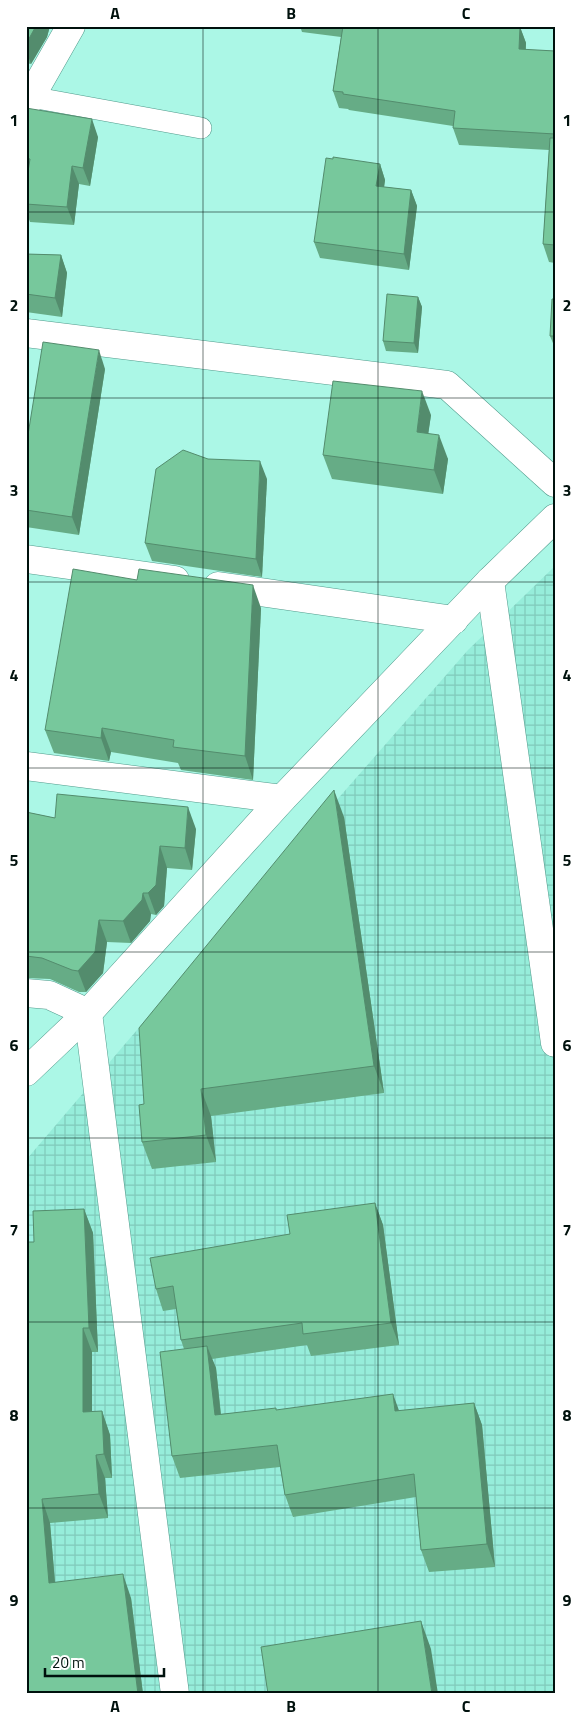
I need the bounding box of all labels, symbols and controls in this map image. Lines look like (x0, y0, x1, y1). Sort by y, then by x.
text: A (110, 1, 120, 25)
text: B (286, 1, 296, 25)
text: C (462, 1, 471, 25)
text: 1 (10, 108, 18, 132)
text: 1 (563, 108, 571, 132)
text: 2 (10, 293, 18, 317)
text: 2 (563, 293, 571, 317)
text: 3 (10, 478, 18, 502)
text: 3 (563, 478, 571, 502)
text: 4 (10, 663, 19, 687)
text: 4 (563, 663, 572, 687)
text: 5 (10, 848, 19, 872)
text: 5 (563, 848, 572, 872)
text: 6 (10, 1033, 19, 1057)
text: 6 (563, 1033, 572, 1057)
text: 7 (10, 1218, 18, 1242)
text: 7 (563, 1218, 571, 1242)
text: 8 (10, 1403, 19, 1427)
text: 8 (563, 1403, 572, 1427)
text: 9 (10, 1588, 19, 1612)
text: 9 (563, 1588, 572, 1612)
scale bar (45, 1645, 164, 1677)
text: 20 m (52, 1651, 85, 1674)
text: A (110, 1694, 120, 1718)
text: B (286, 1694, 296, 1718)
text: C (462, 1694, 471, 1718)

